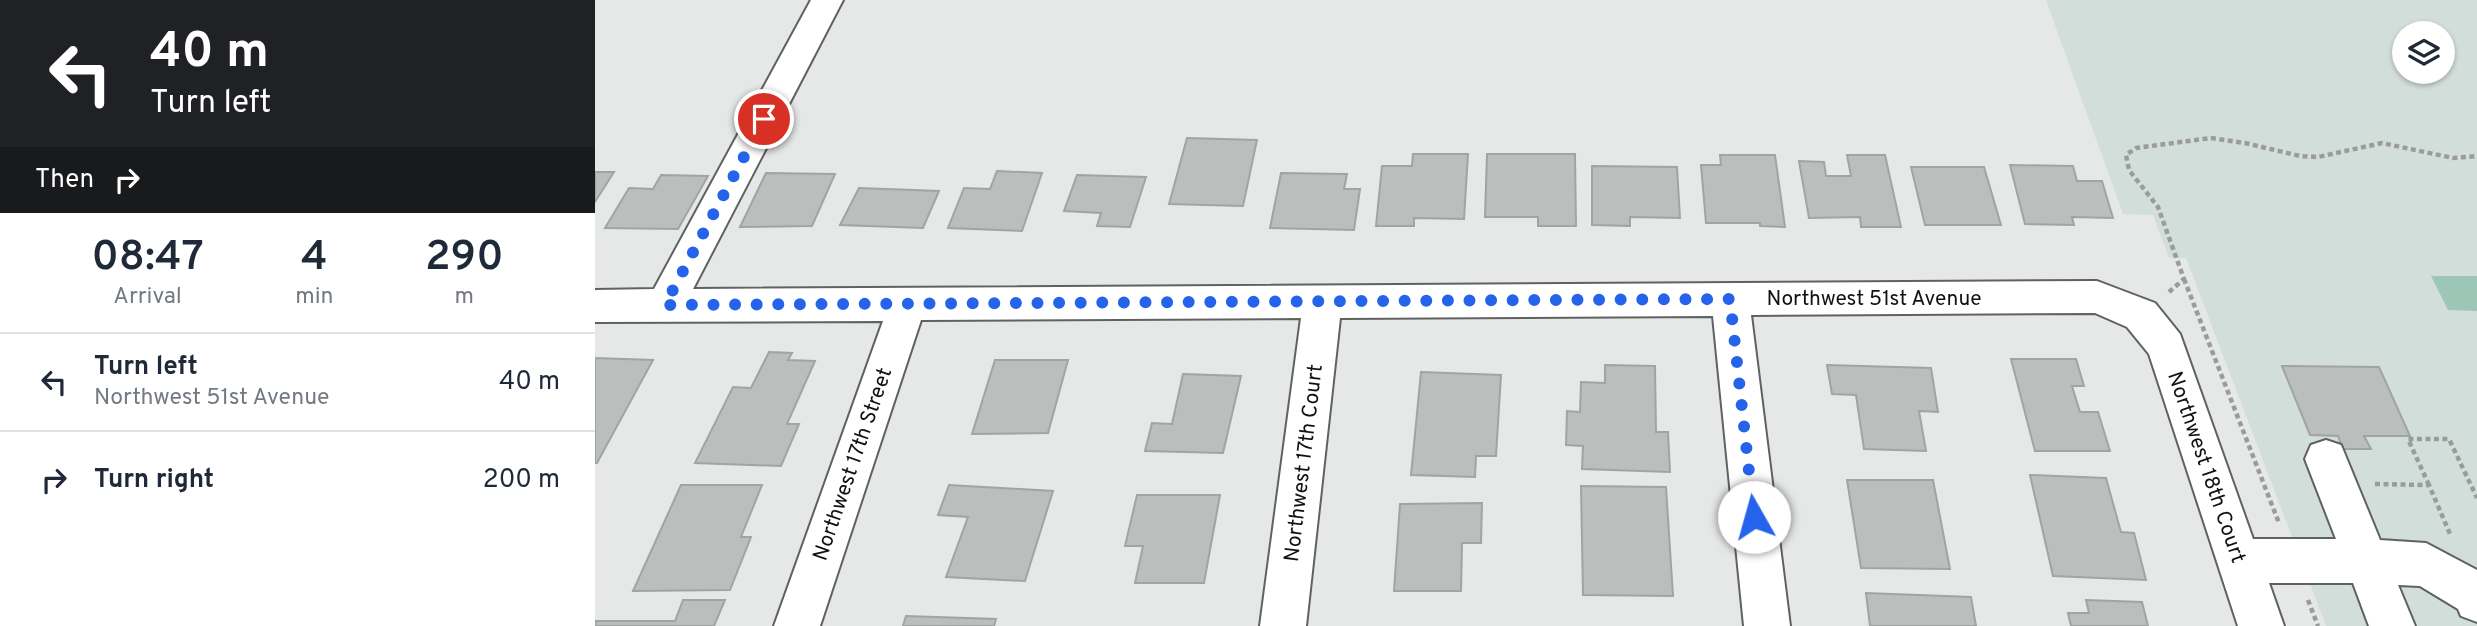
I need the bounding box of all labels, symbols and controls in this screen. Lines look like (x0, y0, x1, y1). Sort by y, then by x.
map controls (2392, 21, 2455, 84)
button: layers (2392, 21, 2455, 84)
text: 40 m (150, 23, 269, 85)
icon: left (35, 28, 126, 119)
text: Turn left (150, 84, 271, 124)
pin (734, 89, 794, 149)
icon: arrive (745, 100, 783, 138)
icon: right (108, 161, 146, 199)
text: Then (35, 164, 94, 197)
text: 08:47 (91, 232, 204, 285)
text: 4 (301, 232, 328, 285)
text: 290 (425, 232, 504, 285)
text: Arrival (113, 283, 182, 312)
text: min (295, 283, 334, 312)
text: m (455, 283, 474, 312)
street label: Northwest 51st Avenue (1767, 286, 1981, 313)
text: Turn left (94, 351, 198, 384)
icon: left (35, 363, 73, 401)
street label: Northwest 17th Court (1279, 363, 1330, 563)
street label: Northwest 17th Street (808, 364, 899, 565)
text: 40 m (499, 366, 560, 399)
street label: Northwest 18th Court (2160, 368, 2251, 567)
text: Northwest 51st Avenue (94, 384, 329, 413)
icon: right (35, 461, 73, 499)
text: Turn right (94, 464, 214, 497)
text: 200 m (483, 464, 560, 497)
position arrow (1717, 480, 1791, 554)

